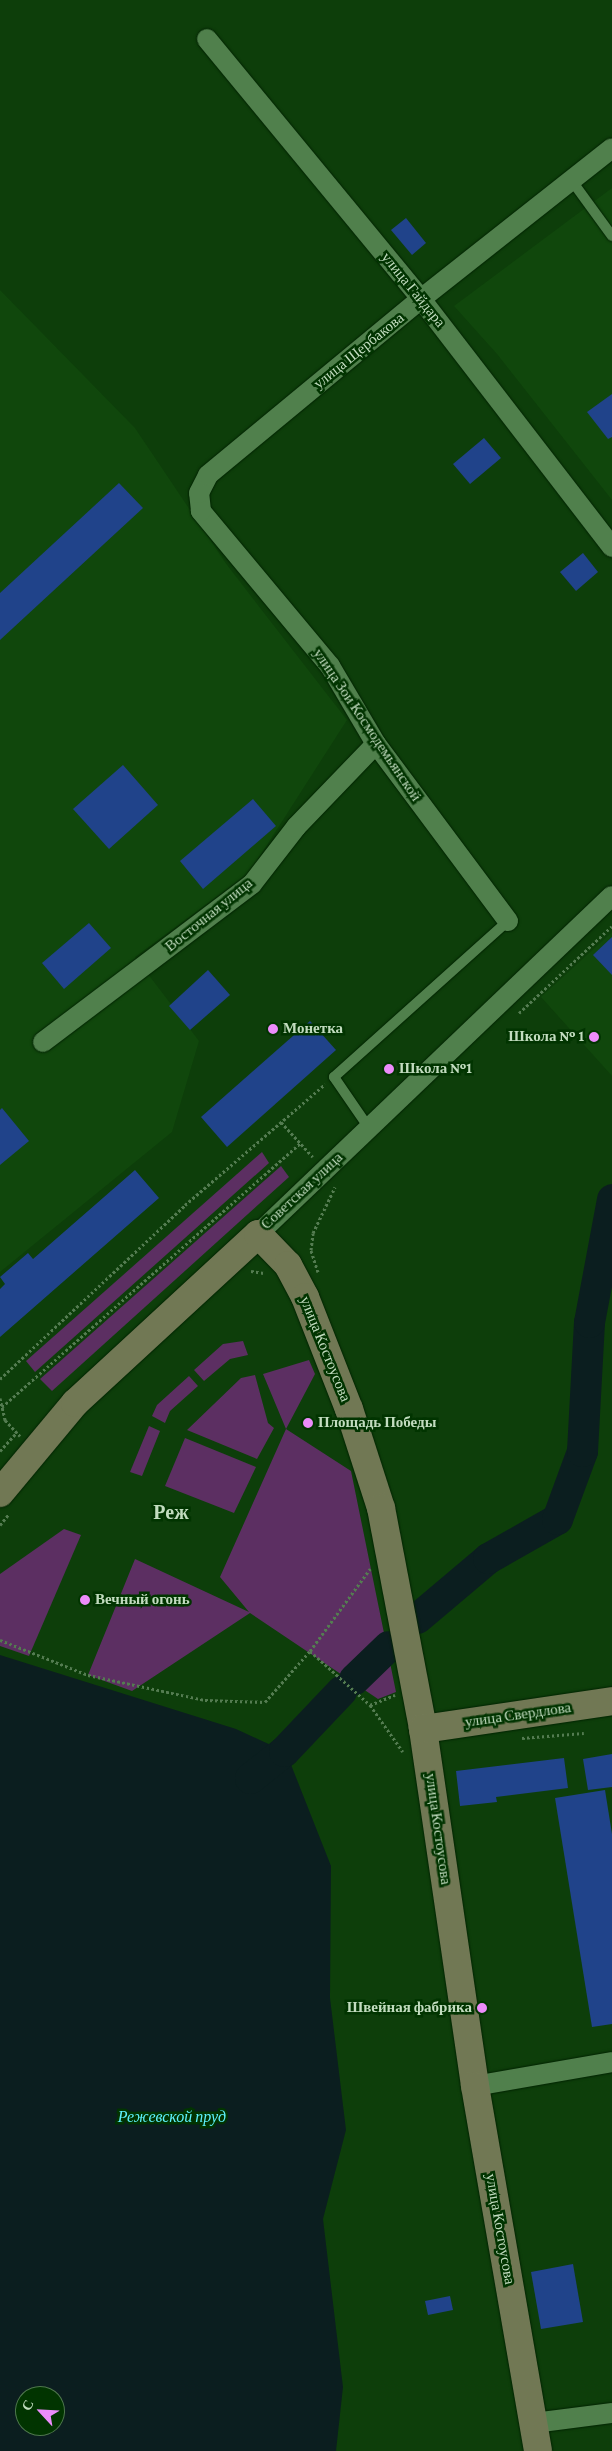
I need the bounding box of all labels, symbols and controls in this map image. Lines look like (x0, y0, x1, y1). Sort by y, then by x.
street label: улица Гайдара (377, 249, 449, 331)
street label: улица Щербакова (310, 309, 408, 393)
street label: улица Зои Космодемьянской (309, 645, 425, 805)
street label: Восточная улица (162, 874, 256, 956)
place label: Монетка (283, 1020, 343, 1038)
marker: Монетка (267, 1023, 279, 1035)
place label: Школа № 1 (508, 1028, 584, 1046)
marker: Школа № 1 (588, 1031, 600, 1043)
place label: Школа №1 (399, 1060, 472, 1078)
marker: Школа №1 (383, 1063, 395, 1075)
street label: Советская улица (257, 1149, 347, 1233)
street label: улица Костоусова (296, 1294, 354, 1404)
place label: Площадь Победы (318, 1414, 436, 1432)
marker: Площадь Победы (302, 1417, 314, 1429)
district label: Реж (153, 1500, 189, 1524)
place label: Вечный огонь (95, 1591, 190, 1609)
marker: Вечный огонь (79, 1594, 91, 1606)
street label: улица Свердлова (464, 1699, 572, 1731)
street label: улица Костоусова (421, 1772, 455, 1886)
place label: Швейная фабрика (347, 1999, 472, 2017)
marker: Швейная фабрика (476, 2002, 488, 2014)
water label: Режевской пруд (118, 2107, 226, 2127)
street label: улица Костоусова (481, 2172, 519, 2286)
north arrow (15, 2386, 65, 2436)
text: С (18, 2397, 37, 2413)

